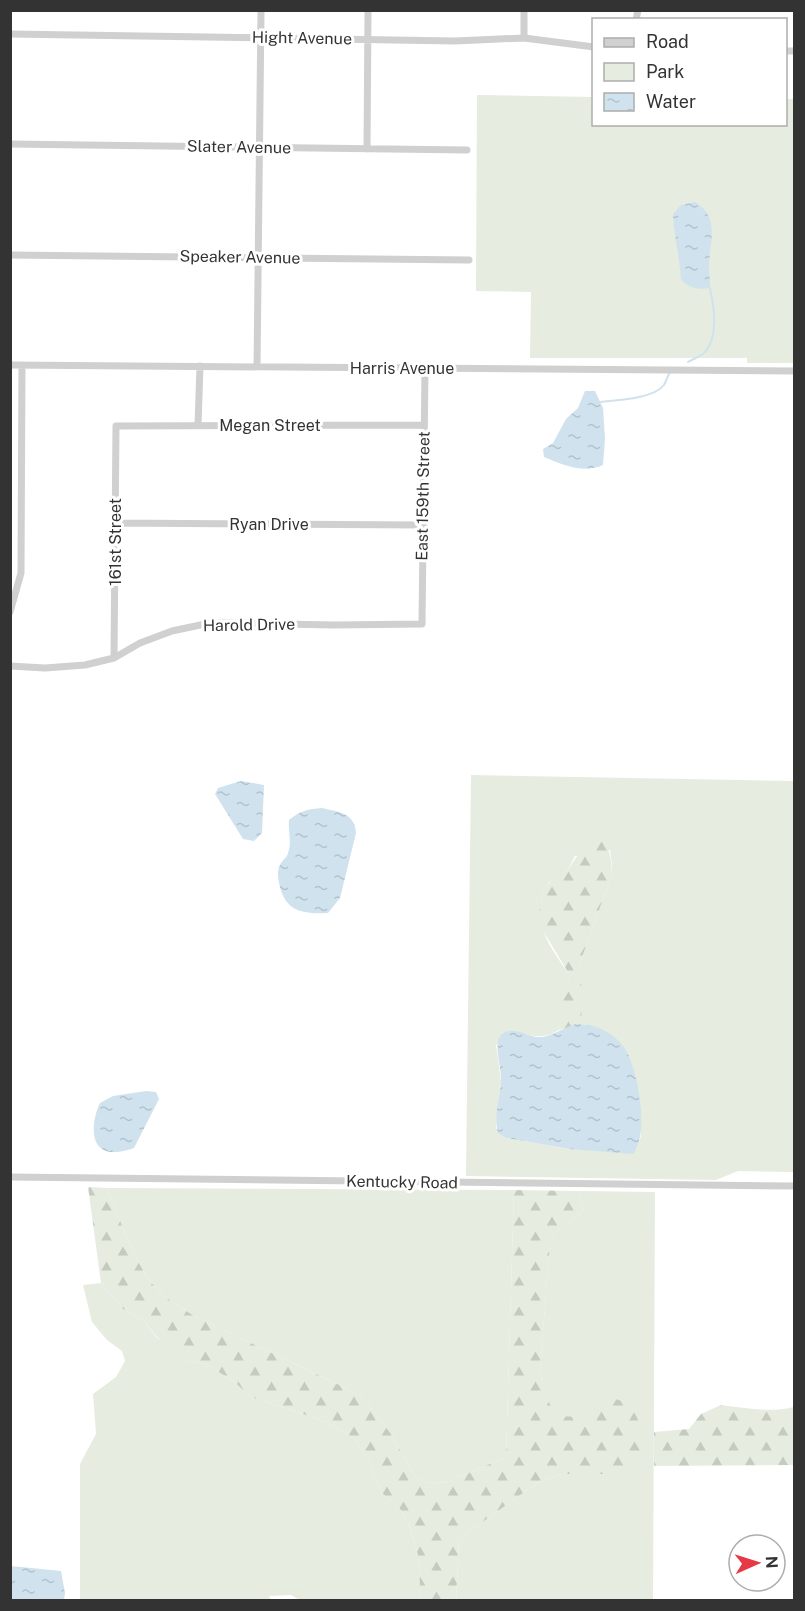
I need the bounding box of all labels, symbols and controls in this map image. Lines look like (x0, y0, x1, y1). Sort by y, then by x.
legend (592, 18, 787, 126)
street label: Hight Avenue (252, 28, 352, 48)
text: Road (646, 31, 689, 52)
text: Park (646, 61, 684, 82)
text: Water (646, 91, 696, 112)
street label: Slater Avenue (187, 137, 291, 157)
street label: Speaker Avenue (179, 246, 301, 268)
street label: Harris Avenue (350, 359, 454, 378)
street label: Megan Street (219, 416, 321, 435)
street label: East 159th Street (412, 431, 434, 561)
street label: 161st Street (106, 498, 125, 586)
street label: Ryan Drive (229, 515, 309, 534)
street label: Harold Drive (203, 615, 295, 635)
street label: Kentucky Road (346, 1172, 458, 1192)
north arrow (727, 1533, 787, 1593)
text: N (762, 1555, 781, 1569)

